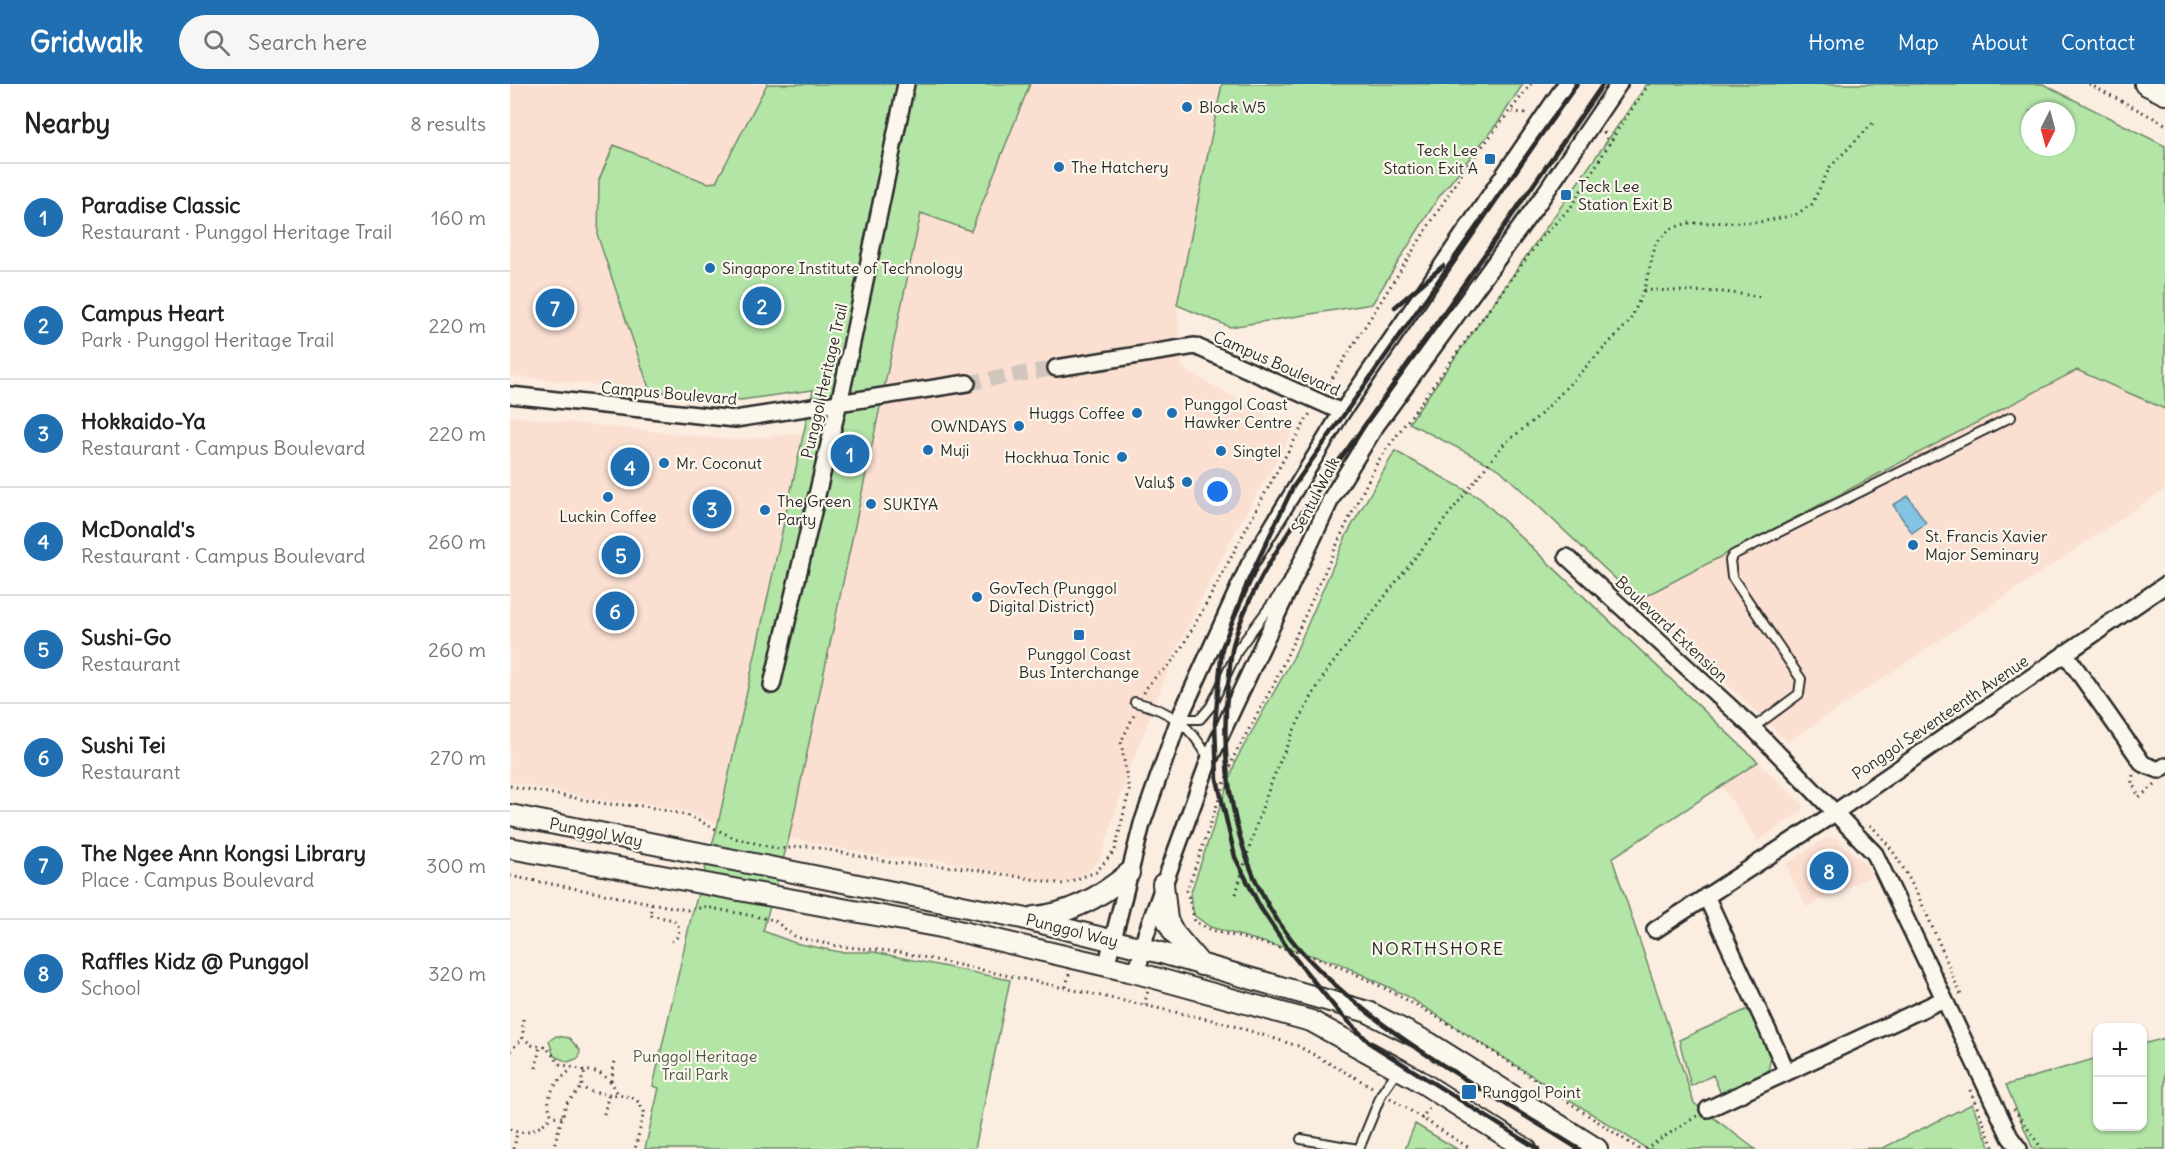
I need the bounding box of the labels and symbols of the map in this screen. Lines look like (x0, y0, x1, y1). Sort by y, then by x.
place label: Block W5 (1199, 97, 1266, 117)
marker: Block W5 (1180, 100, 1194, 114)
north arrow (2021, 102, 2075, 156)
place label: Teck Lee Station Exit A (1384, 140, 1478, 178)
marker: Teck Lee Station Exit A (1483, 152, 1497, 166)
place label: The Hatchery (1071, 157, 1169, 177)
marker: The Hatchery (1052, 160, 1066, 174)
place label: Teck Lee Station Exit B (1578, 176, 1673, 214)
marker: Teck Lee Station Exit B (1559, 188, 1573, 202)
place label: Singapore Institute of Technology (722, 258, 963, 278)
marker: Singapore Institute of Technology (703, 261, 717, 275)
pin: 2 (742, 284, 782, 328)
pin: 7 (536, 286, 574, 330)
street label: Punggol Heritage Trail (796, 302, 852, 460)
street label: Campus Boulevard (1210, 326, 1344, 400)
street label: Campus Boulevard (600, 377, 738, 409)
place label: Punggol Coast Hawker Centre (1184, 394, 1292, 432)
place label: Huggs Coffee (1029, 403, 1125, 423)
marker: Huggs Coffee (1130, 406, 1144, 420)
marker: Punggol Coast Hawker Centre (1165, 406, 1179, 420)
place label: OWNDAYS (930, 416, 1007, 436)
marker: OWNDAYS (1012, 419, 1026, 433)
pin: 1 (830, 432, 870, 476)
place label: Muji (940, 440, 969, 460)
place label: Singtel (1233, 441, 1281, 461)
marker: Muji (921, 443, 935, 457)
pin: 4 (610, 444, 650, 490)
marker: Singtel (1214, 444, 1228, 458)
place label: Hockhua Tonic (1005, 447, 1110, 467)
marker: Hockhua Tonic (1115, 450, 1129, 464)
place label: Mr. Coconut (676, 453, 763, 473)
street label: Sentul Walk (1287, 453, 1343, 537)
marker: Mr. Coconut (657, 456, 671, 470)
place label: Valu$ (1135, 472, 1175, 492)
marker: Valu$ (1180, 475, 1194, 489)
your location (1203, 477, 1232, 506)
pin: 3 (692, 486, 732, 532)
marker: Luckin Coffee (601, 490, 615, 504)
place label: The Green Party (777, 491, 851, 529)
place label: SUKIYA (883, 494, 938, 514)
marker: SUKIYA (864, 497, 878, 511)
marker: The Green Party (758, 503, 772, 517)
place label: Luckin Coffee (559, 506, 657, 526)
place label: St. Francis Xavier Major Seminary (1925, 526, 2048, 564)
pin: 5 (602, 532, 640, 578)
marker: St. Francis Xavier Major Seminary (1906, 538, 1920, 552)
street label: Boulevard Extension (1611, 572, 1733, 686)
place label: GovTech (Punggol Digital District) (989, 578, 1117, 616)
pin: 6 (596, 588, 634, 634)
marker: GovTech (Punggol Digital District) (970, 590, 984, 604)
marker: Punggol Coast Bus Interchange (1072, 628, 1086, 642)
place label: Punggol Coast Bus Interchange (1019, 644, 1139, 682)
street label: Ponggol Seventeenth Avenue (1848, 650, 2032, 784)
street label: Punggol Way (548, 813, 644, 851)
pin: 8 (1810, 848, 1848, 894)
street label: Punggol Way (1024, 909, 1120, 951)
district label: NORTHSHORE (1371, 937, 1505, 960)
park label: Punggol Heritage Trail Park (633, 1046, 757, 1084)
place label: Punggol Point (1482, 1082, 1581, 1102)
marker: Punggol Point (1460, 1083, 1478, 1101)

